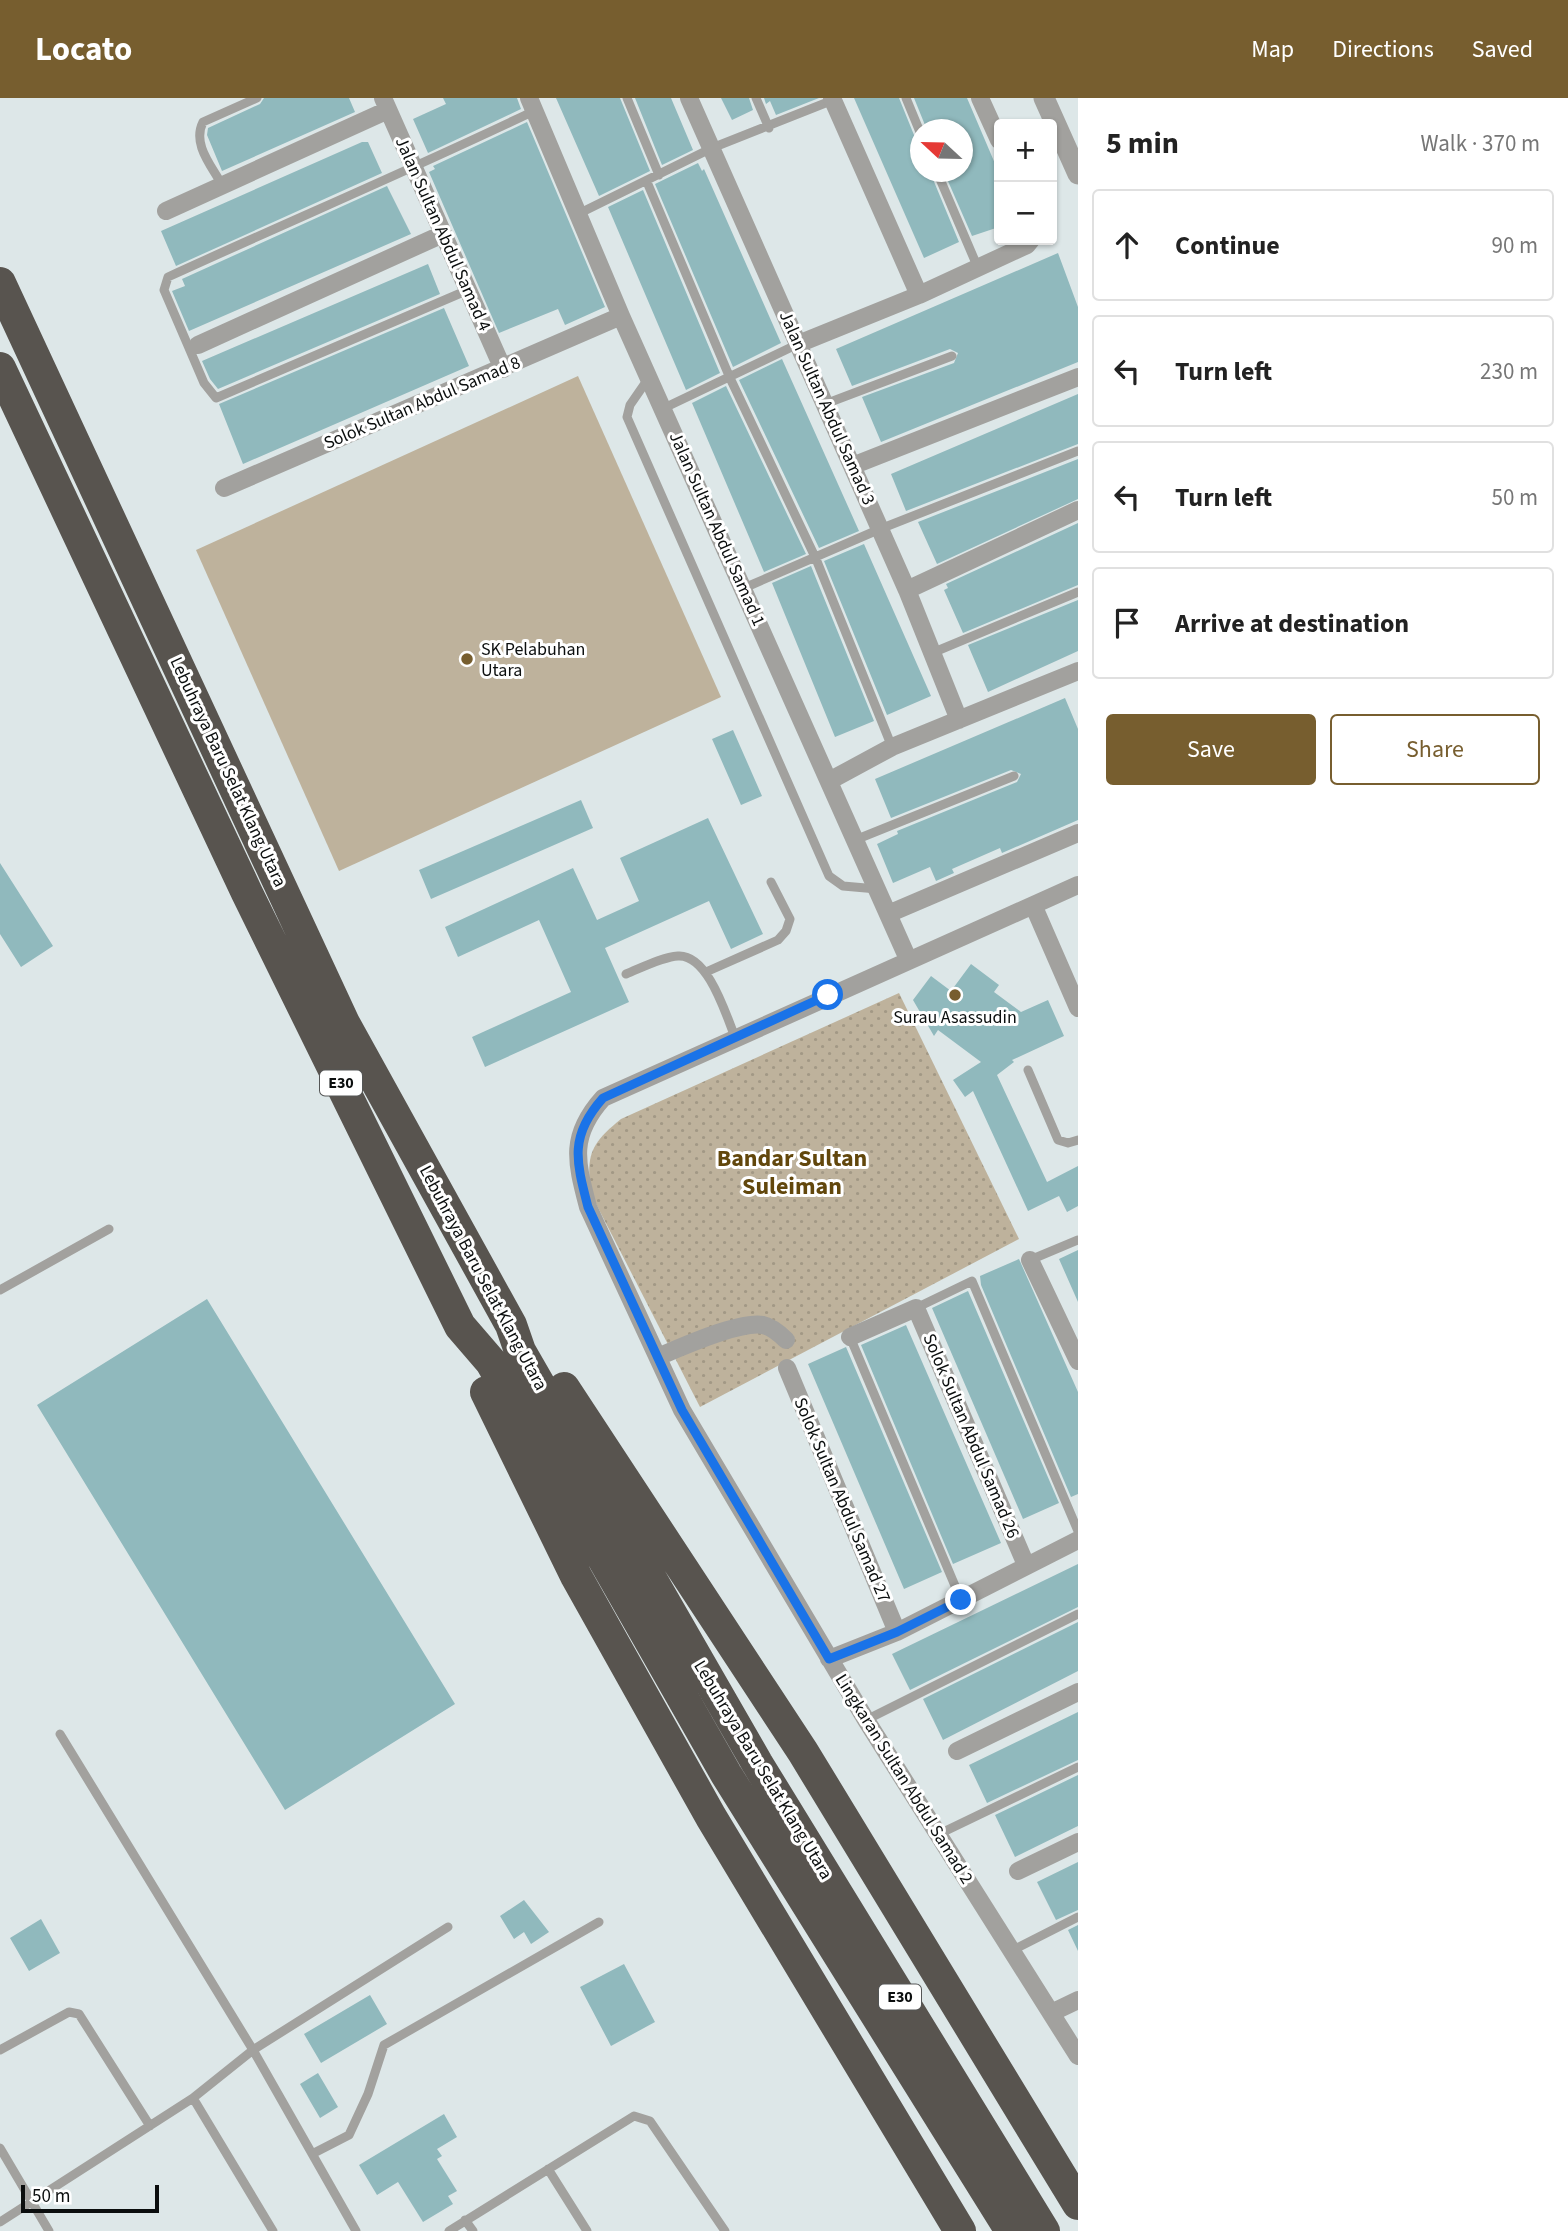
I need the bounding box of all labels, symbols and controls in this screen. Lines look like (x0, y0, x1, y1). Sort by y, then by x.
text: Locato (35, 26, 132, 73)
text: Map (1251, 32, 1294, 67)
text: Directions (1332, 32, 1434, 67)
text: Saved (1472, 32, 1533, 67)
north arrow (910, 119, 973, 182)
map controls (994, 119, 1057, 245)
button: + (994, 119, 1057, 182)
text: 5 min (1106, 122, 1179, 165)
text: Walk · 370 m (1421, 127, 1540, 160)
street label: Jalan Sultan Abdul Samad 4 (389, 133, 497, 335)
button: − (994, 182, 1057, 245)
icon: ahead (1108, 226, 1146, 264)
text: Continue (1175, 227, 1280, 264)
text: 90 m (1491, 229, 1538, 262)
street label: Jalan Sultan Abdul Samad 3 (773, 307, 881, 509)
street label: Solok Sultan Abdul Samad 8 (320, 350, 524, 456)
icon: left (1108, 352, 1146, 390)
text: Turn left (1175, 353, 1272, 390)
text: 230 m (1480, 355, 1538, 388)
street label: Jalan Sultan Abdul Samad 1 (663, 428, 771, 630)
icon: left (1108, 478, 1146, 516)
text: Turn left (1175, 479, 1272, 516)
text: 50 m (1491, 481, 1538, 514)
icon: arrive (1108, 604, 1146, 642)
text: Arrive at destination (1175, 605, 1409, 642)
place label: SK Pelabuhan Utara (481, 637, 585, 683)
marker: SK Pelabuhan Utara (459, 651, 475, 667)
street label: Lebuhraya Baru Selat Klang Utara (164, 653, 292, 891)
button: Save (1106, 714, 1316, 785)
button: Share (1330, 714, 1540, 785)
route start (812, 979, 843, 1010)
marker: Surau Asassudin (947, 987, 963, 1003)
place label: Surau Asassudin (893, 1005, 1017, 1030)
road number: E30 (320, 1071, 362, 1096)
district label: Bandar Sultan Suleiman (717, 1141, 867, 1204)
street label: Lebuhraya Baru Selat Klang Utara (413, 1161, 553, 1395)
street label: Solok Sultan Abdul Samad 26 (916, 1330, 1026, 1542)
street label: Solok Sultan Abdul Samad 27 (787, 1394, 897, 1606)
route end (945, 1584, 976, 1615)
street label: Lebuhraya Baru Selat Klang Utara (688, 1656, 838, 1884)
street label: Lingkaran Sultan Abdul Samad 2 (829, 1669, 979, 1889)
road number: E30 (879, 1984, 921, 2010)
scale bar (21, 2182, 159, 2214)
text: 50 m (32, 2183, 70, 2210)

